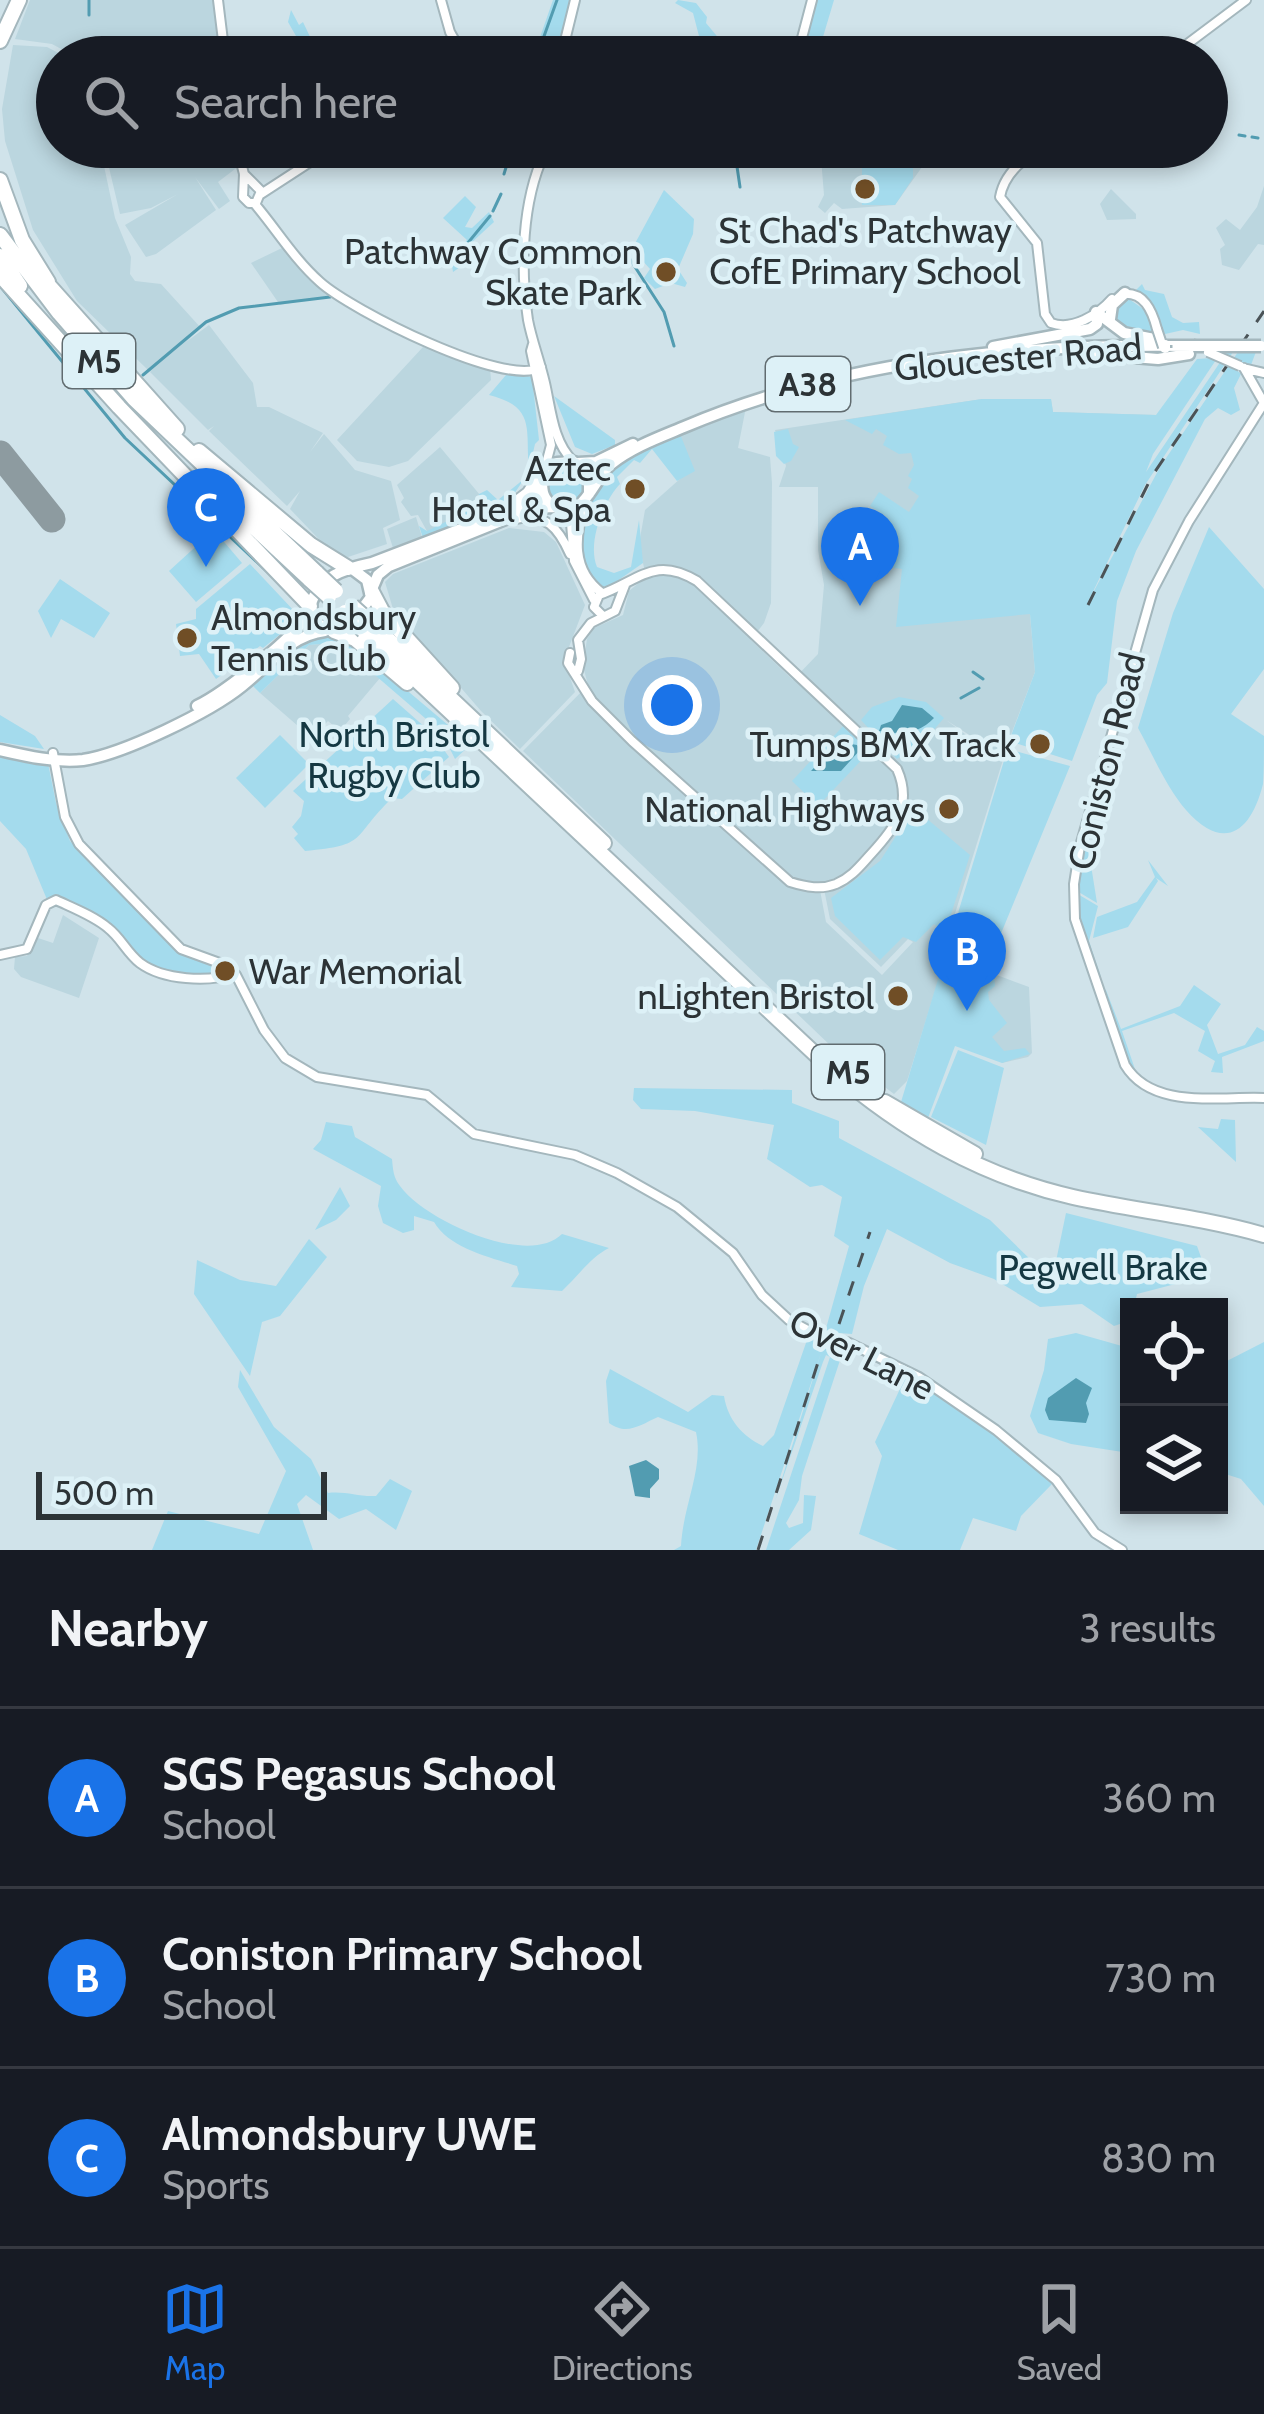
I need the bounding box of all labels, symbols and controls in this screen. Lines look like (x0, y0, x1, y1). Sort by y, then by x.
search box (36, 36, 1228, 168)
icon: search (78, 69, 144, 135)
text: Search here (174, 75, 398, 129)
marker: St Chad's Patchway CofE Primary School (852, 176, 878, 202)
place label: St Chad's Patchway CofE Primary School (709, 208, 1021, 293)
place label: Patchway Common Skate Park (344, 229, 643, 314)
marker: Patchway Common Skate Park (653, 259, 679, 285)
street label: Gloucester Road (892, 324, 1144, 390)
road number: M5 (63, 334, 135, 388)
road number: A38 (766, 357, 850, 411)
place label: Aztec Hotel & Spa (431, 446, 611, 531)
pin: C (167, 468, 245, 567)
marker: Aztec Hotel & Spa (622, 476, 648, 502)
pin: A (821, 507, 899, 606)
place label: Almondsbury Tennis Club (211, 595, 416, 680)
marker: Almondsbury Tennis Club (174, 625, 200, 651)
street label: Coniston Road (1058, 648, 1154, 874)
your location (642, 675, 702, 735)
park label: North Bristol Rugby Club (298, 712, 490, 797)
place label: Tumps BMX Track (749, 722, 1017, 766)
marker: Tumps BMX Track (1027, 731, 1053, 757)
place label: National Highways (644, 787, 925, 831)
marker: National Highways (936, 796, 962, 822)
pin: B (928, 912, 1006, 1011)
place label: War Memorial (249, 949, 462, 993)
marker: War Memorial (212, 958, 238, 984)
place label: nLighten Bristol (638, 974, 874, 1018)
marker: nLighten Bristol (885, 983, 911, 1009)
road number: M5 (812, 1045, 884, 1099)
park label: Pegwell Brake (998, 1245, 1208, 1289)
map controls (1120, 1298, 1228, 1514)
button: locate (1120, 1298, 1228, 1406)
street label: Over Lane (782, 1299, 942, 1409)
button: layers (1120, 1406, 1228, 1514)
scale bar (36, 1466, 327, 1519)
text: 500 m (54, 1473, 154, 1513)
text: Nearby (48, 1597, 208, 1659)
text: 3 results (1079, 1604, 1216, 1652)
text: SGS Pegasus School (162, 1747, 556, 1801)
text: A (75, 1774, 99, 1822)
text: 360 m (1103, 1774, 1216, 1822)
text: School (162, 1801, 276, 1849)
text: Coniston Primary School (162, 1927, 643, 1981)
text: B (75, 1954, 99, 2002)
text: 730 m (1105, 1954, 1216, 2002)
text: School (162, 1981, 276, 2029)
text: Almondsbury UWE (162, 2107, 537, 2161)
text: C (75, 2134, 99, 2182)
text: 830 m (1101, 2134, 1216, 2182)
text: Sports (162, 2161, 269, 2209)
tab: Map (162, 2276, 228, 2388)
tab: Directions (552, 2276, 693, 2388)
tab: Saved (1016, 2276, 1102, 2388)

